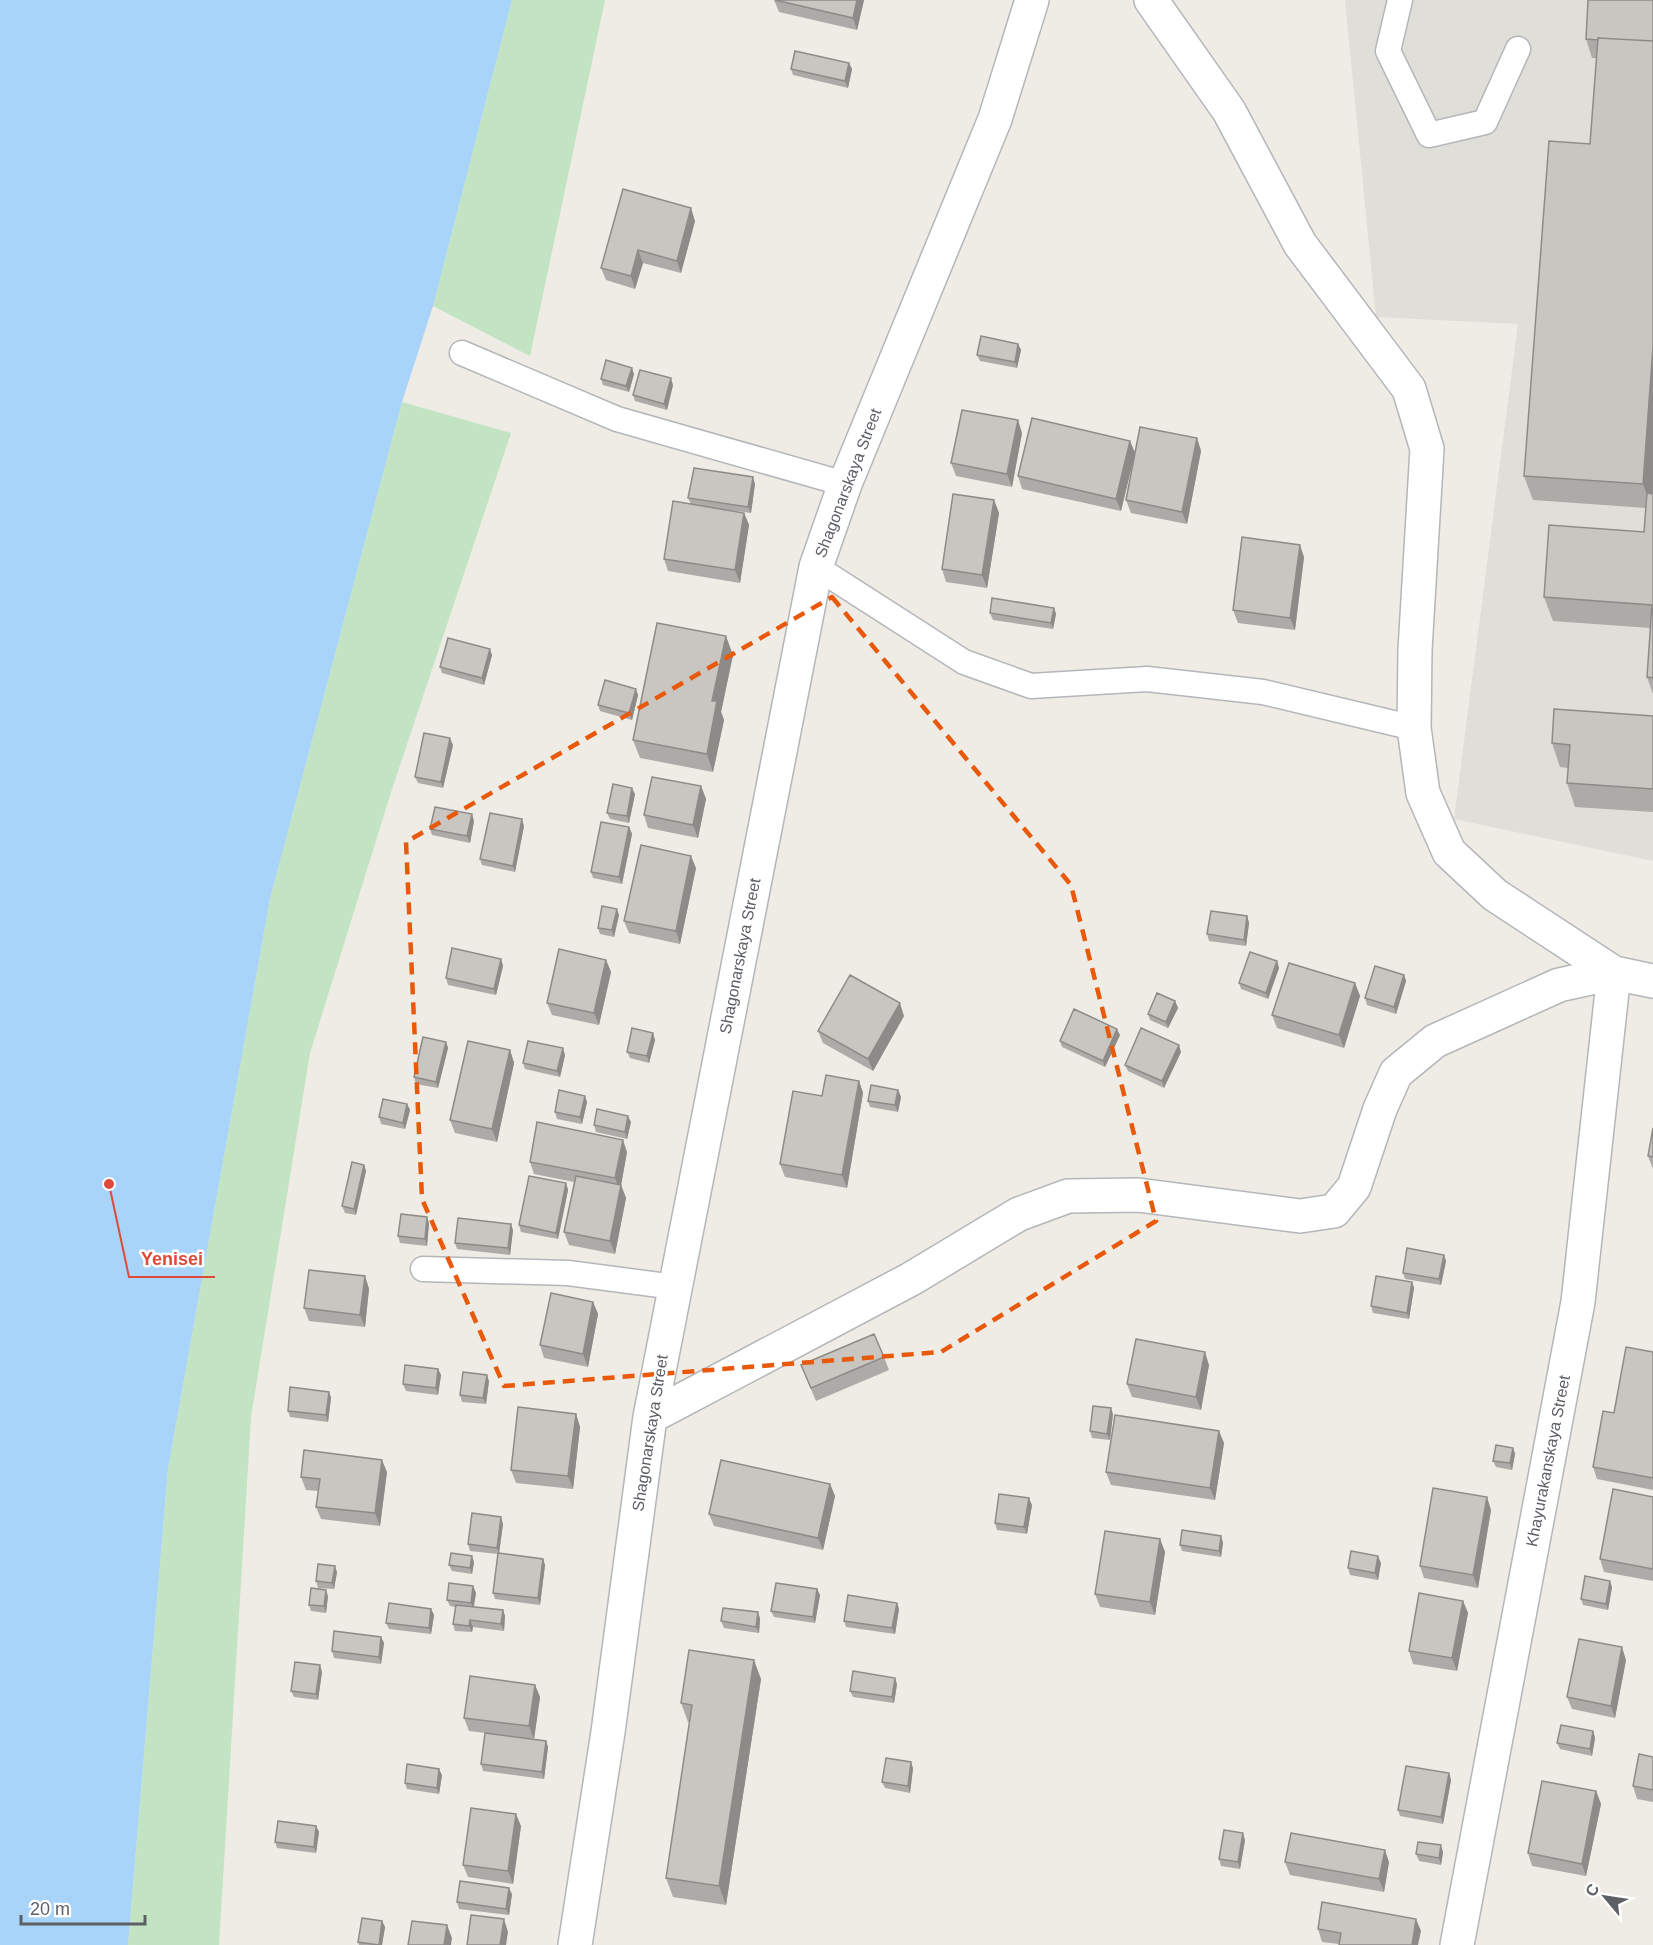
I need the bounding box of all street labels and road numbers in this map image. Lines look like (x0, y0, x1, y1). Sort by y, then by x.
street label: Shagonarskaya Street (812, 406, 885, 560)
street label: Shagonarskaya Street (717, 876, 764, 1035)
street label: Shagonarskaya Street (629, 1353, 671, 1513)
street label: Khayurakanskaya Street (1523, 1373, 1573, 1548)

